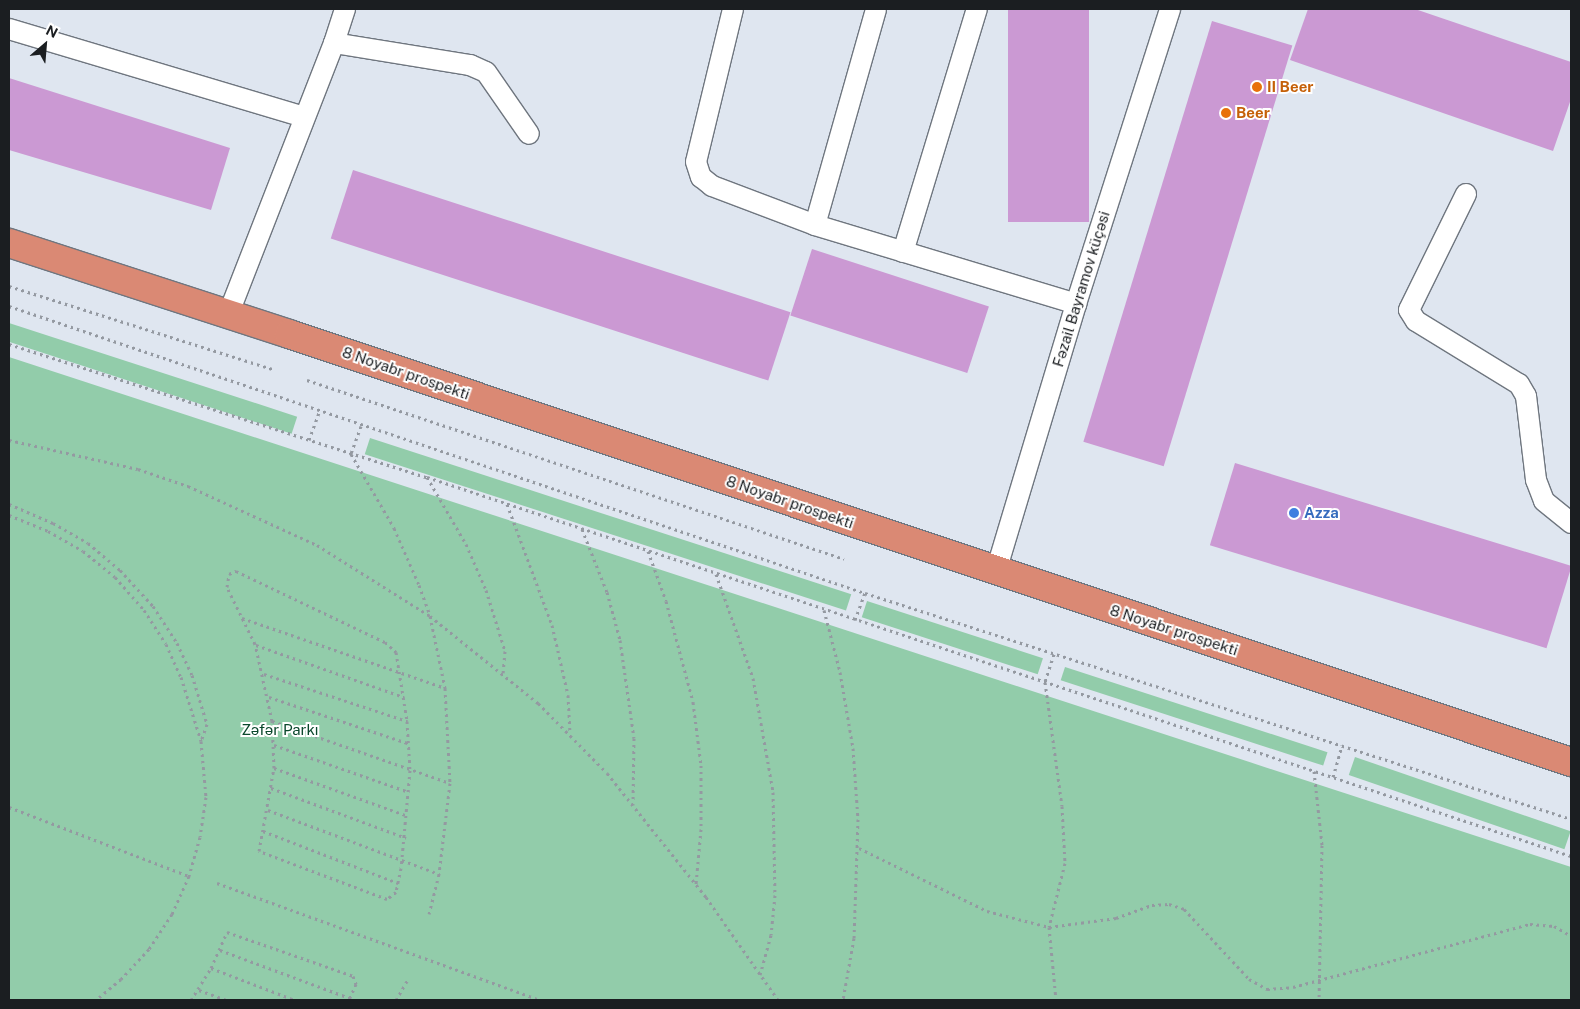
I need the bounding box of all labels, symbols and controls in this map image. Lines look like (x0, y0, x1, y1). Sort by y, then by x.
north arrow (20, 20, 70, 70)
text: N (43, 22, 60, 41)
place label: II Beer (1267, 78, 1313, 96)
marker: II Beer (1251, 81, 1263, 93)
place label: Beer (1236, 104, 1270, 122)
marker: Beer (1220, 107, 1232, 119)
street label: Fəzail Bayramov küçəsi (1049, 209, 1113, 369)
street label: 8 Noyabr prospekti (340, 343, 472, 403)
street label: 8 Noyabr prospekti (724, 472, 856, 532)
place label: Azza (1304, 504, 1339, 522)
marker: Azza (1288, 507, 1300, 519)
street label: 8 Noyabr prospekti (1108, 601, 1240, 659)
park label: Zəfər Parkı (242, 721, 318, 739)

